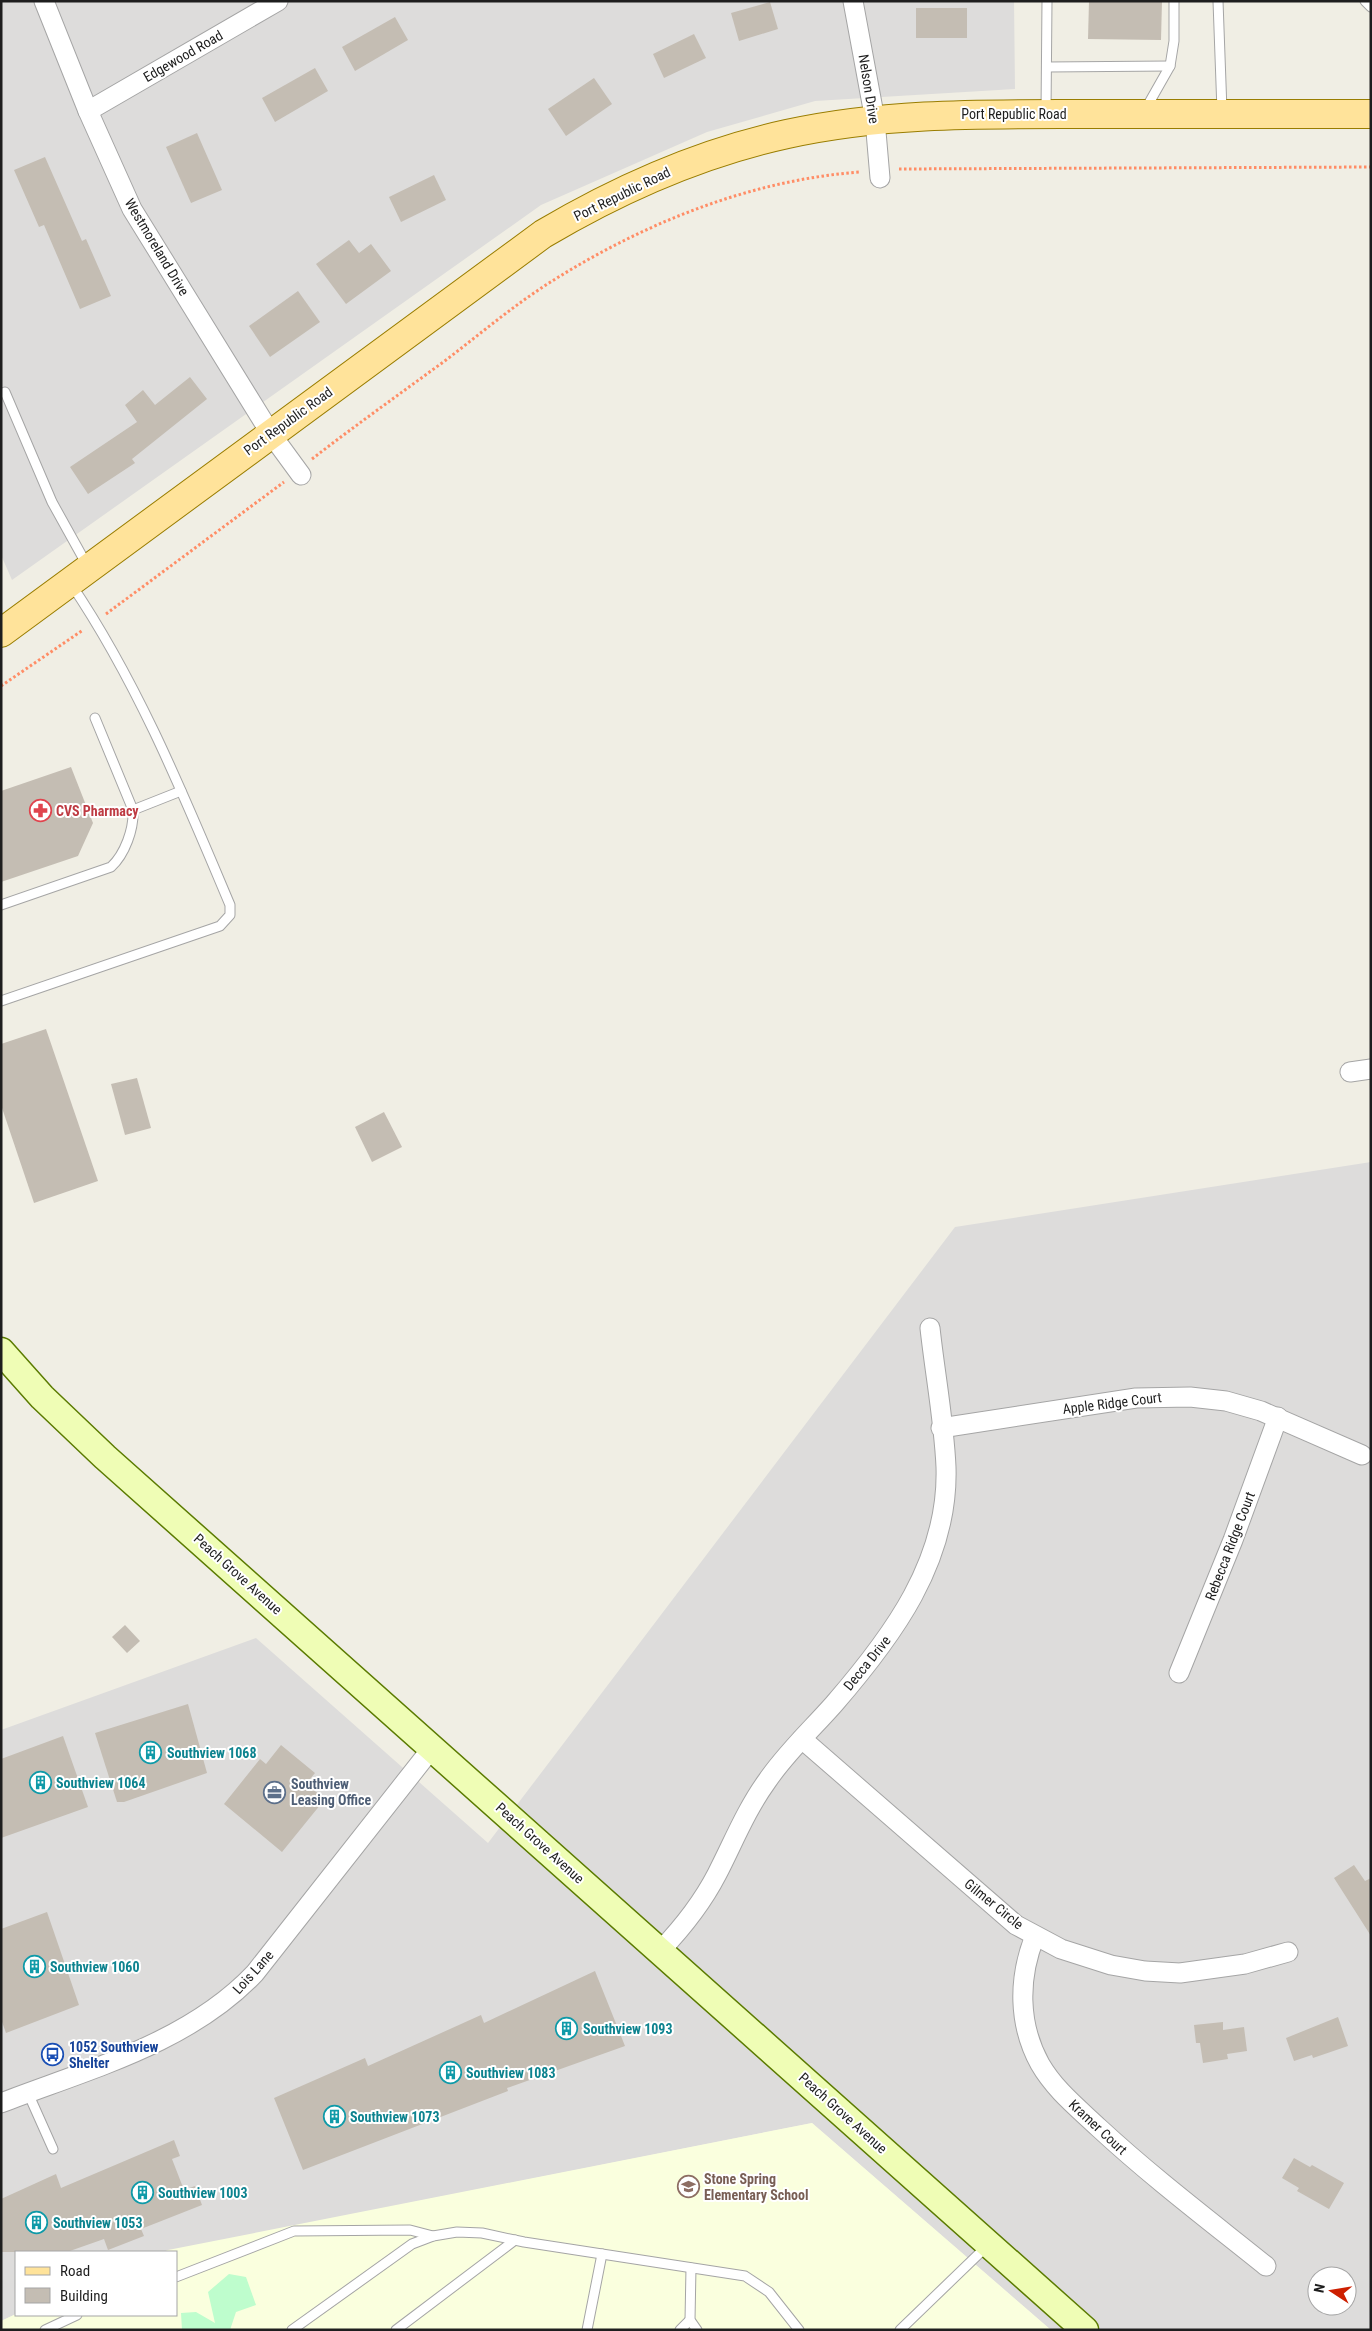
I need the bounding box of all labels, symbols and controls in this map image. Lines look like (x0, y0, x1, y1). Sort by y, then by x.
street label: Edgewood Road (141, 27, 225, 85)
street label: Nelson Drive (856, 53, 882, 125)
street label: Port Republic Road (961, 106, 1067, 122)
street label: Port Republic Road (571, 164, 673, 224)
street label: Westmoreland Drive (122, 195, 193, 299)
street label: Port Republic Road (241, 384, 335, 458)
pharmacy icon: CVS Pharmacy (28, 799, 52, 823)
place label: CVS Pharmacy (56, 803, 139, 819)
street label: Apple Ridge Court (1062, 1389, 1162, 1417)
street label: Rebecca Ridge Court (1202, 1489, 1258, 1603)
street label: Peach Grove Avenue (191, 1530, 286, 1618)
street label: Decca Drive (840, 1632, 894, 1693)
building icon: Southview 1068 (139, 1741, 163, 1765)
place label: Southview 1068 (167, 1745, 257, 1761)
building icon: Southview 1064 (28, 1771, 52, 1795)
place label: Southview 1064 (56, 1775, 146, 1791)
place label: Southview Leasing Office (291, 1776, 371, 1808)
office icon: Southview Leasing Office (263, 1780, 287, 1804)
street label: Peach Grove Avenue (493, 1799, 588, 1887)
street label: Gilmer Circle (961, 1876, 1027, 1933)
street label: Lois Lane (229, 1947, 277, 1997)
building icon: Southview 1060 (22, 1955, 46, 1979)
place label: Southview 1060 (50, 1959, 140, 1975)
building icon: Southview 1093 (555, 2017, 579, 2041)
place label: Southview 1093 (583, 2021, 673, 2037)
place label: 1052 Southview Shelter (69, 2039, 159, 2071)
bus stop icon: 1052 Southview Shelter (41, 2043, 65, 2067)
building icon: Southview 1083 (438, 2061, 462, 2085)
place label: Southview 1083 (466, 2065, 556, 2081)
street label: Peach Grove Avenue (796, 2069, 891, 2157)
street label: Kramer Court (1066, 2096, 1130, 2158)
building icon: Southview 1073 (322, 2105, 346, 2129)
place label: Southview 1073 (350, 2109, 440, 2125)
place label: Stone Spring Elementary School (704, 2171, 809, 2203)
school or university icon: Stone Spring Elementary School (676, 2175, 700, 2199)
building icon: Southview 1003 (130, 2181, 154, 2205)
place label: Southview 1003 (158, 2185, 248, 2201)
building icon: Southview 1053 (25, 2211, 49, 2235)
place label: Southview 1053 (53, 2215, 143, 2231)
legend (15, 2251, 178, 2316)
text: Road (60, 2262, 90, 2280)
north arrow (1307, 2266, 1357, 2316)
text: N (1311, 2282, 1328, 2294)
text: Building (60, 2287, 108, 2305)

